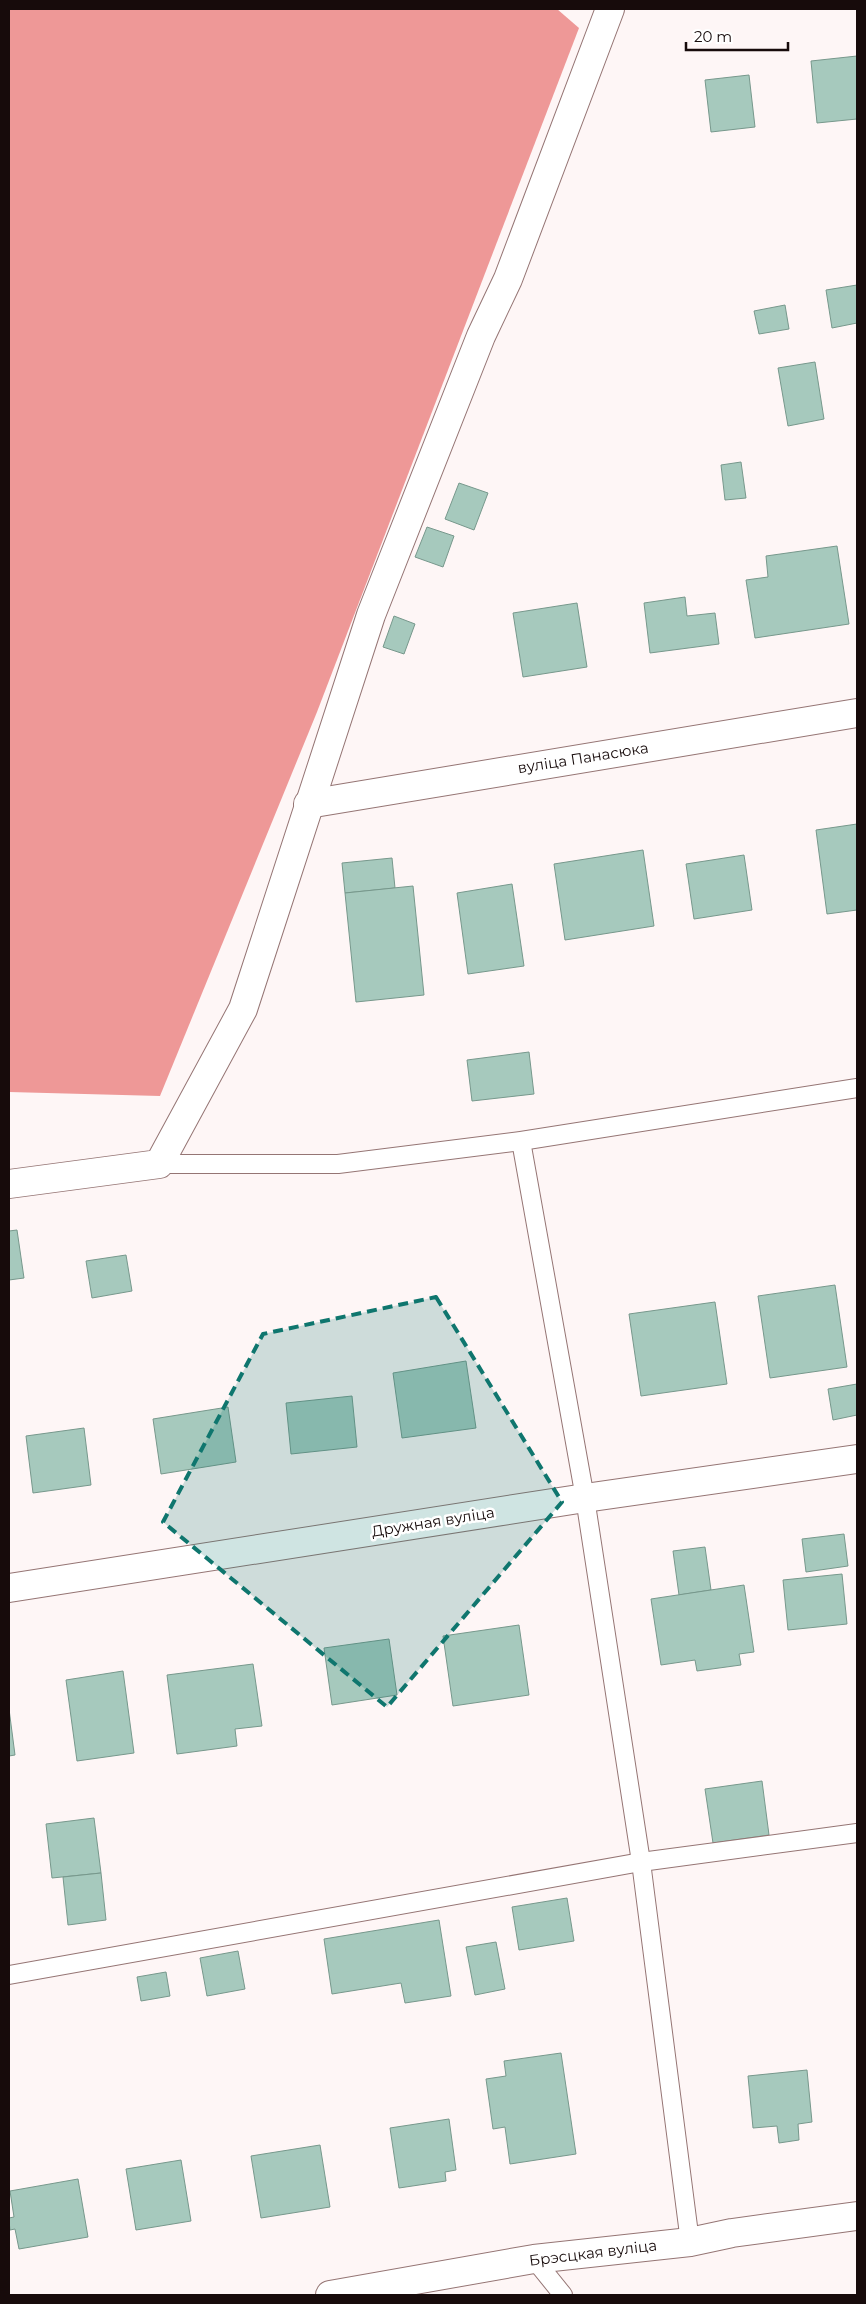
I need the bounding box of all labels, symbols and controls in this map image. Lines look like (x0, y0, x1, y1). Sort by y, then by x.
scale bar (686, 20, 788, 52)
text: 20 m (694, 27, 732, 46)
street label: вуліца Панасюка (516, 738, 650, 777)
street label: Дружная вуліца (370, 1502, 496, 1541)
street label: Брэсцкая вуліца (528, 2235, 658, 2270)

